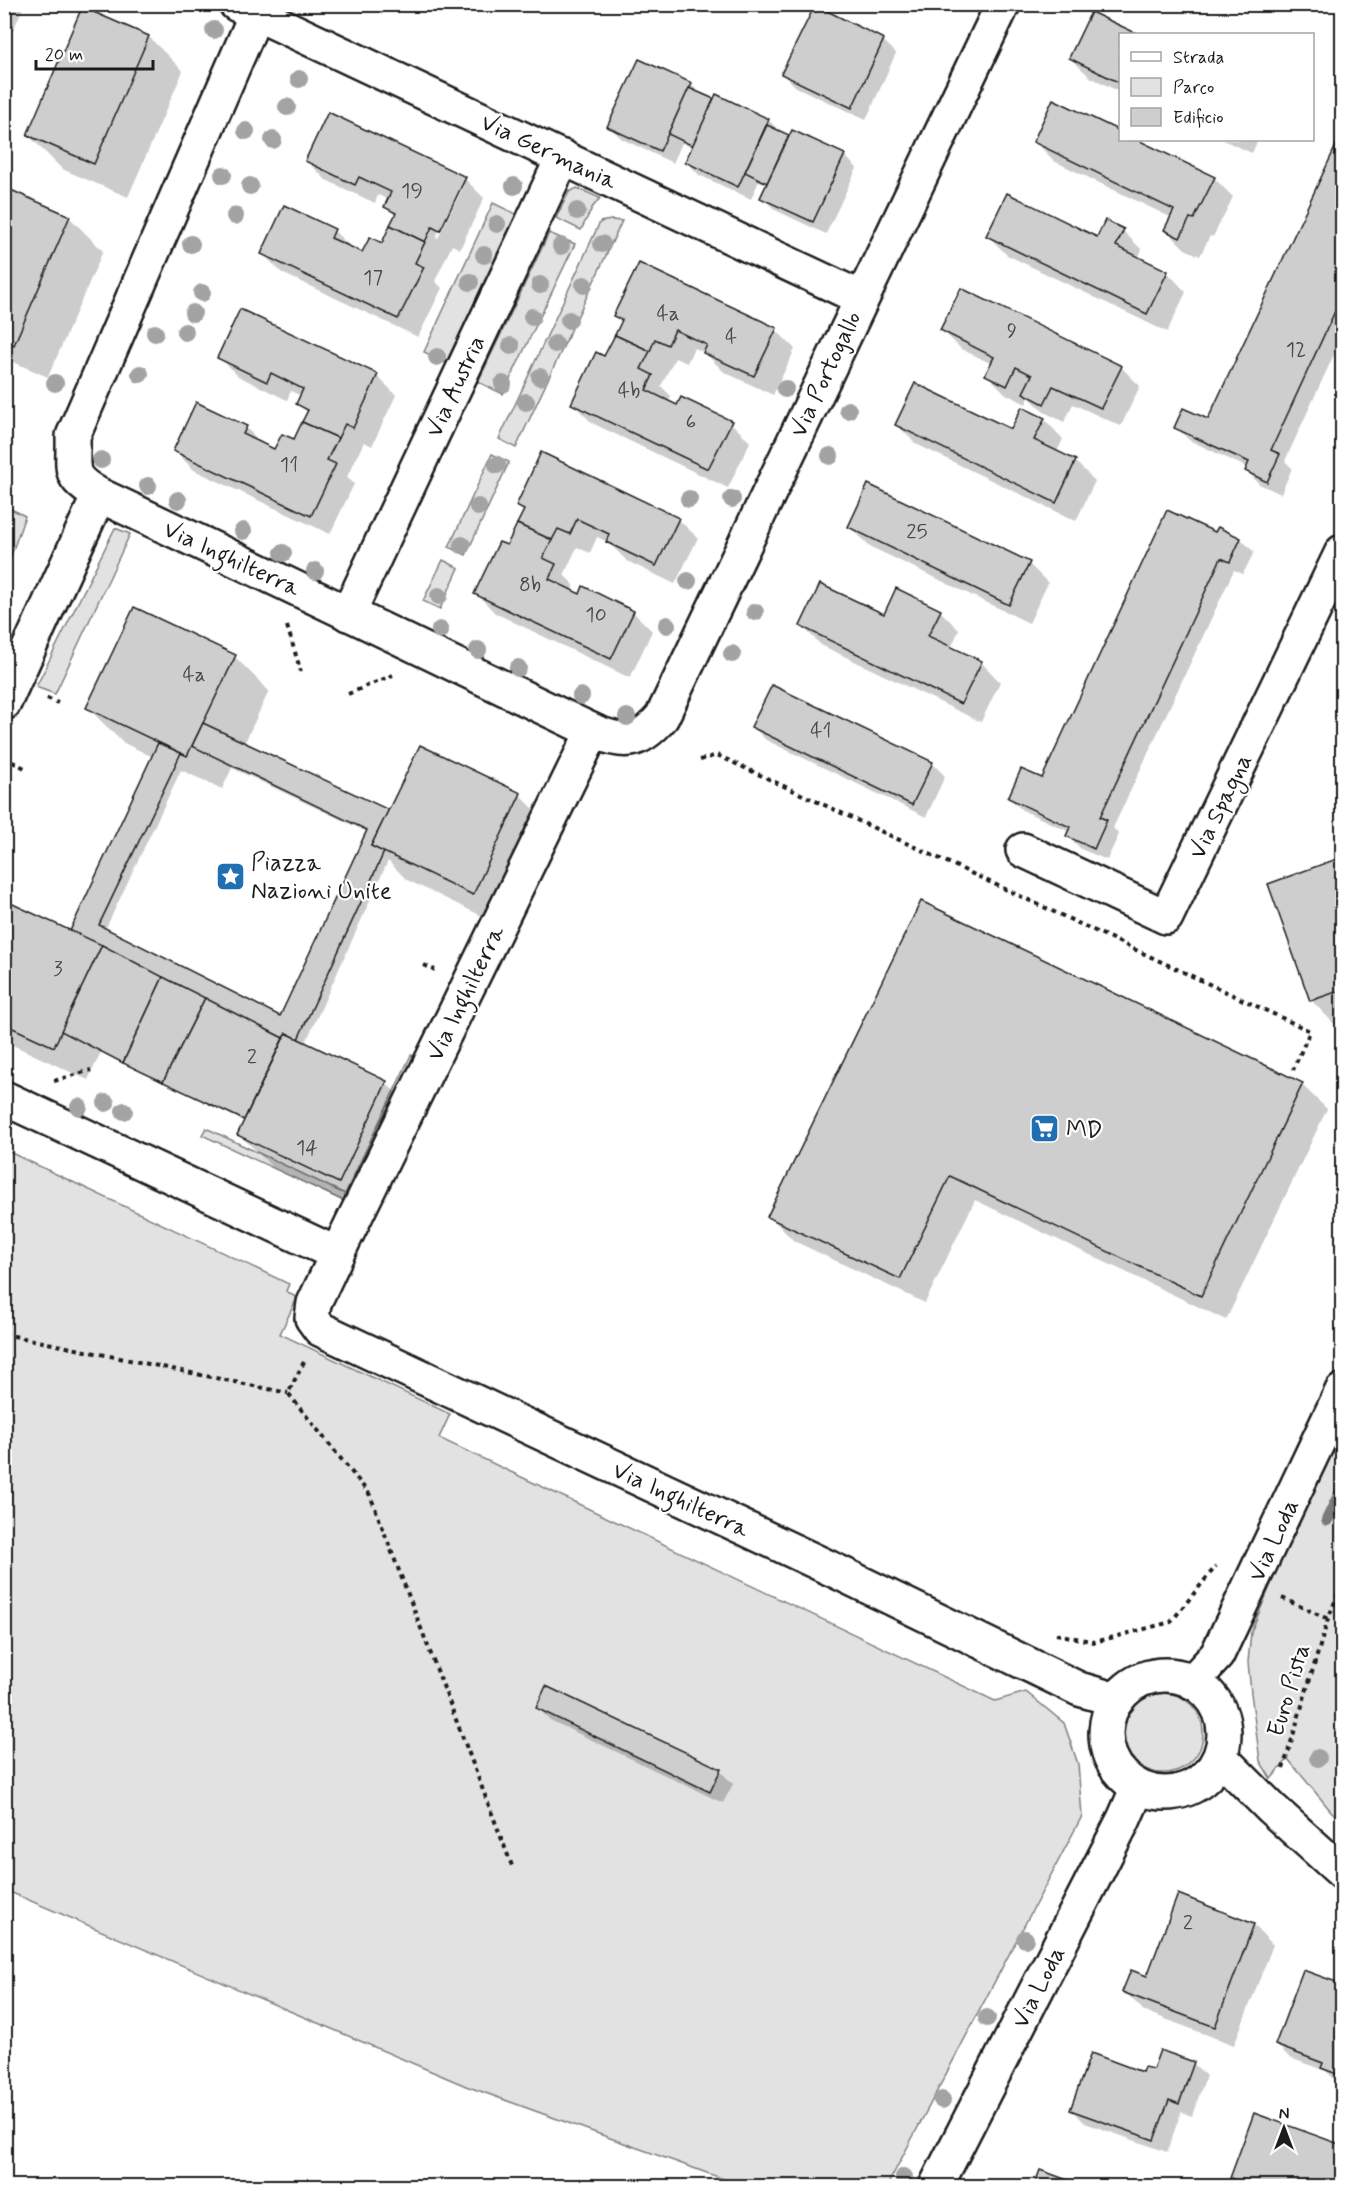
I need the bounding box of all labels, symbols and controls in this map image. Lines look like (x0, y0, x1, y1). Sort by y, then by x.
scale bar (36, 33, 153, 71)
legend (1119, 33, 1314, 141)
text: 20 m (45, 43, 83, 67)
text: Strada (1173, 46, 1224, 70)
text: Parco (1173, 76, 1214, 100)
text: Edificio (1173, 106, 1224, 130)
street label: Via Germania (475, 107, 622, 198)
house number: 19 (401, 177, 423, 205)
house number: 17 (363, 264, 383, 292)
house number: 4a (656, 300, 680, 328)
street label: Via Portogallo (784, 307, 869, 443)
house number: 9 (1007, 317, 1017, 345)
house number: 4 (725, 323, 737, 351)
street label: Via Austria (419, 331, 493, 442)
house number: 12 (1286, 336, 1306, 364)
house number: 4b (618, 377, 640, 405)
house number: 6 (686, 408, 696, 436)
house number: 11 (280, 451, 298, 479)
street label: Via Inghilterra (157, 514, 305, 607)
house number: 25 (906, 518, 928, 546)
house number: 8b (519, 571, 541, 599)
house number: 10 (585, 601, 607, 629)
house number: 4a (182, 661, 206, 689)
house number: 41 (810, 717, 832, 745)
street label: Via Spagna (1183, 749, 1262, 865)
place label: Piazza Nazioni Unite (251, 848, 392, 907)
place icon: Piazza Nazioni Unite (214, 860, 246, 892)
street label: Via Inghilterra (420, 920, 515, 1068)
house number: 3 (53, 955, 63, 983)
house number: 2 (247, 1043, 257, 1071)
supermarket icon: MD (1029, 1113, 1061, 1145)
place label: MD (1066, 1115, 1103, 1146)
house number: 14 (296, 1134, 318, 1162)
street label: Via Inghilterra (606, 1455, 754, 1548)
street label: Via Loda (1242, 1494, 1307, 1587)
street label: Euro Pista (1261, 1640, 1318, 1741)
house number: 2 (1183, 1909, 1193, 1937)
street label: Via Loda (1006, 1942, 1073, 2034)
north arrow (1254, 2098, 1314, 2158)
text: N (1279, 2104, 1289, 2125)

